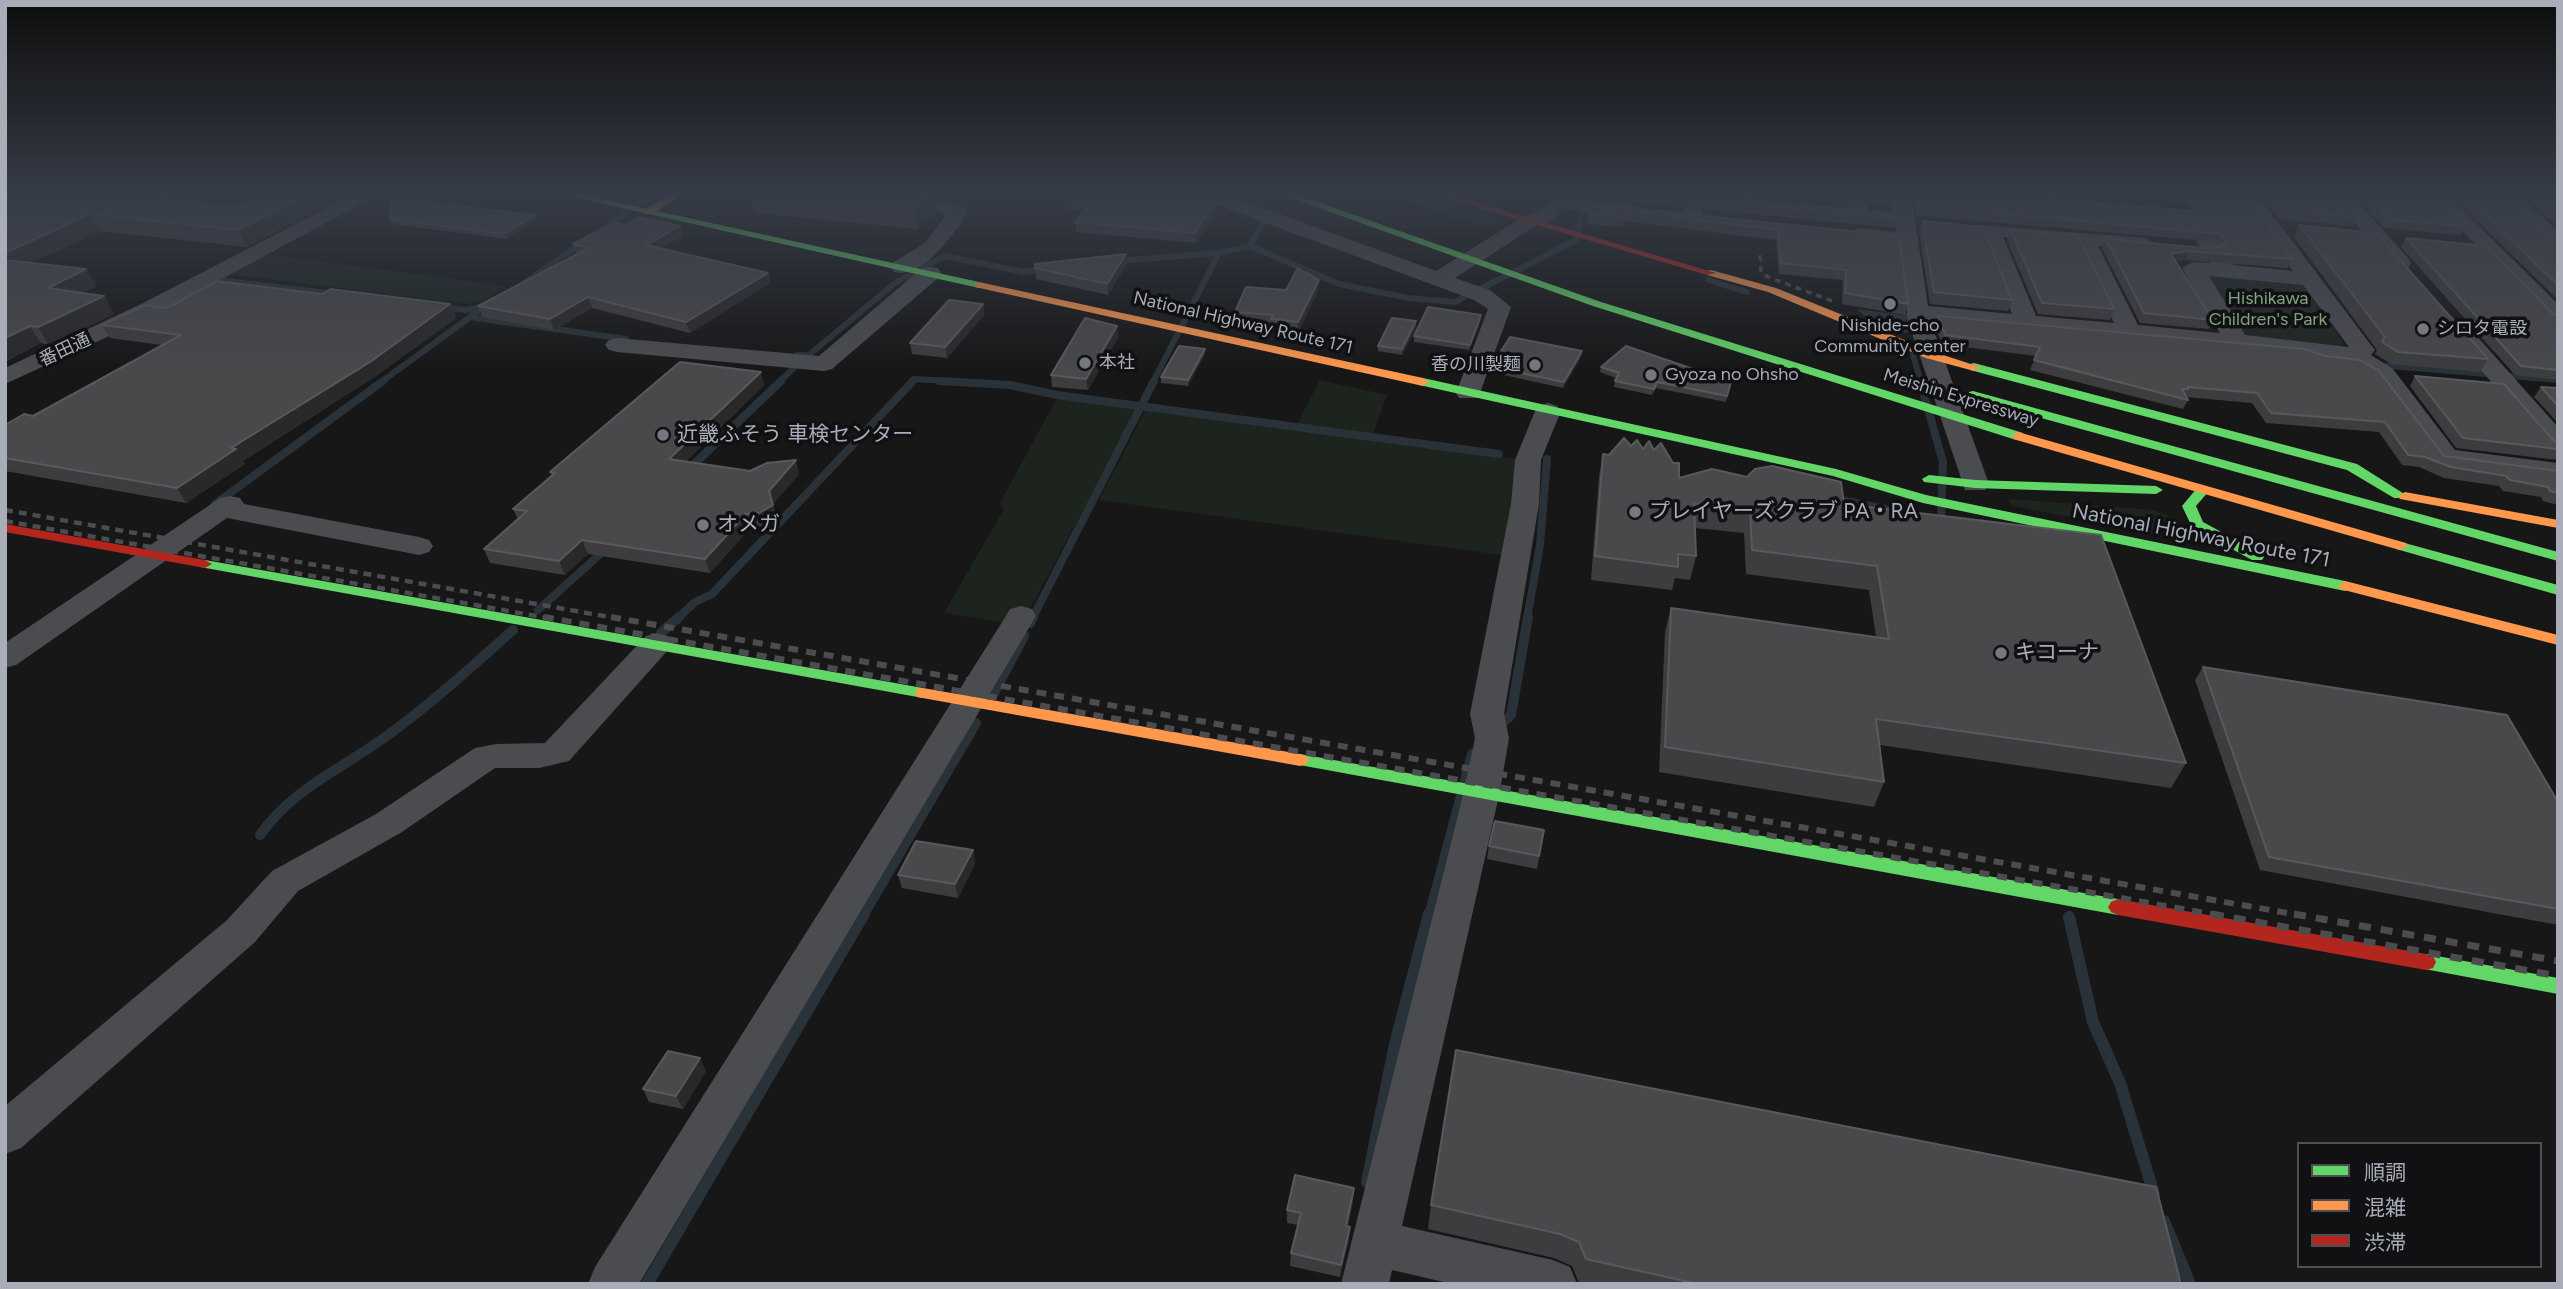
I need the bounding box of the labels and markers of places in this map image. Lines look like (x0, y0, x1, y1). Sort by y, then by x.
marker: Nishide-cho Community center (1882, 296, 1898, 312)
place label: Nishide-cho Community center (1814, 315, 1966, 358)
place label: シロタ電設 (2437, 318, 2527, 340)
marker: シロタ電設 (2415, 321, 2431, 337)
place label: 本社 (1099, 352, 1135, 374)
place label: 香の川製麺 (1431, 354, 1521, 376)
marker: 本社 (1077, 355, 1093, 371)
marker: 香の川製麺 (1527, 357, 1543, 373)
place label: Gyoza no Ohsho (1665, 364, 1799, 386)
marker: Gyoza no Ohsho (1643, 367, 1659, 383)
place label: 近畿ふそう 車検センター (677, 422, 913, 448)
marker: 近畿ふそう 車検センター (655, 427, 671, 443)
place label: プレイヤーズクラブ PA・RA (1649, 499, 1918, 525)
marker: プレイヤーズクラブ PA・RA (1627, 504, 1643, 520)
place label: オメガ (717, 512, 780, 538)
marker: オメガ (695, 517, 711, 533)
place label: キコーナ (2015, 640, 2099, 666)
marker: キコーナ (1993, 645, 2009, 661)

